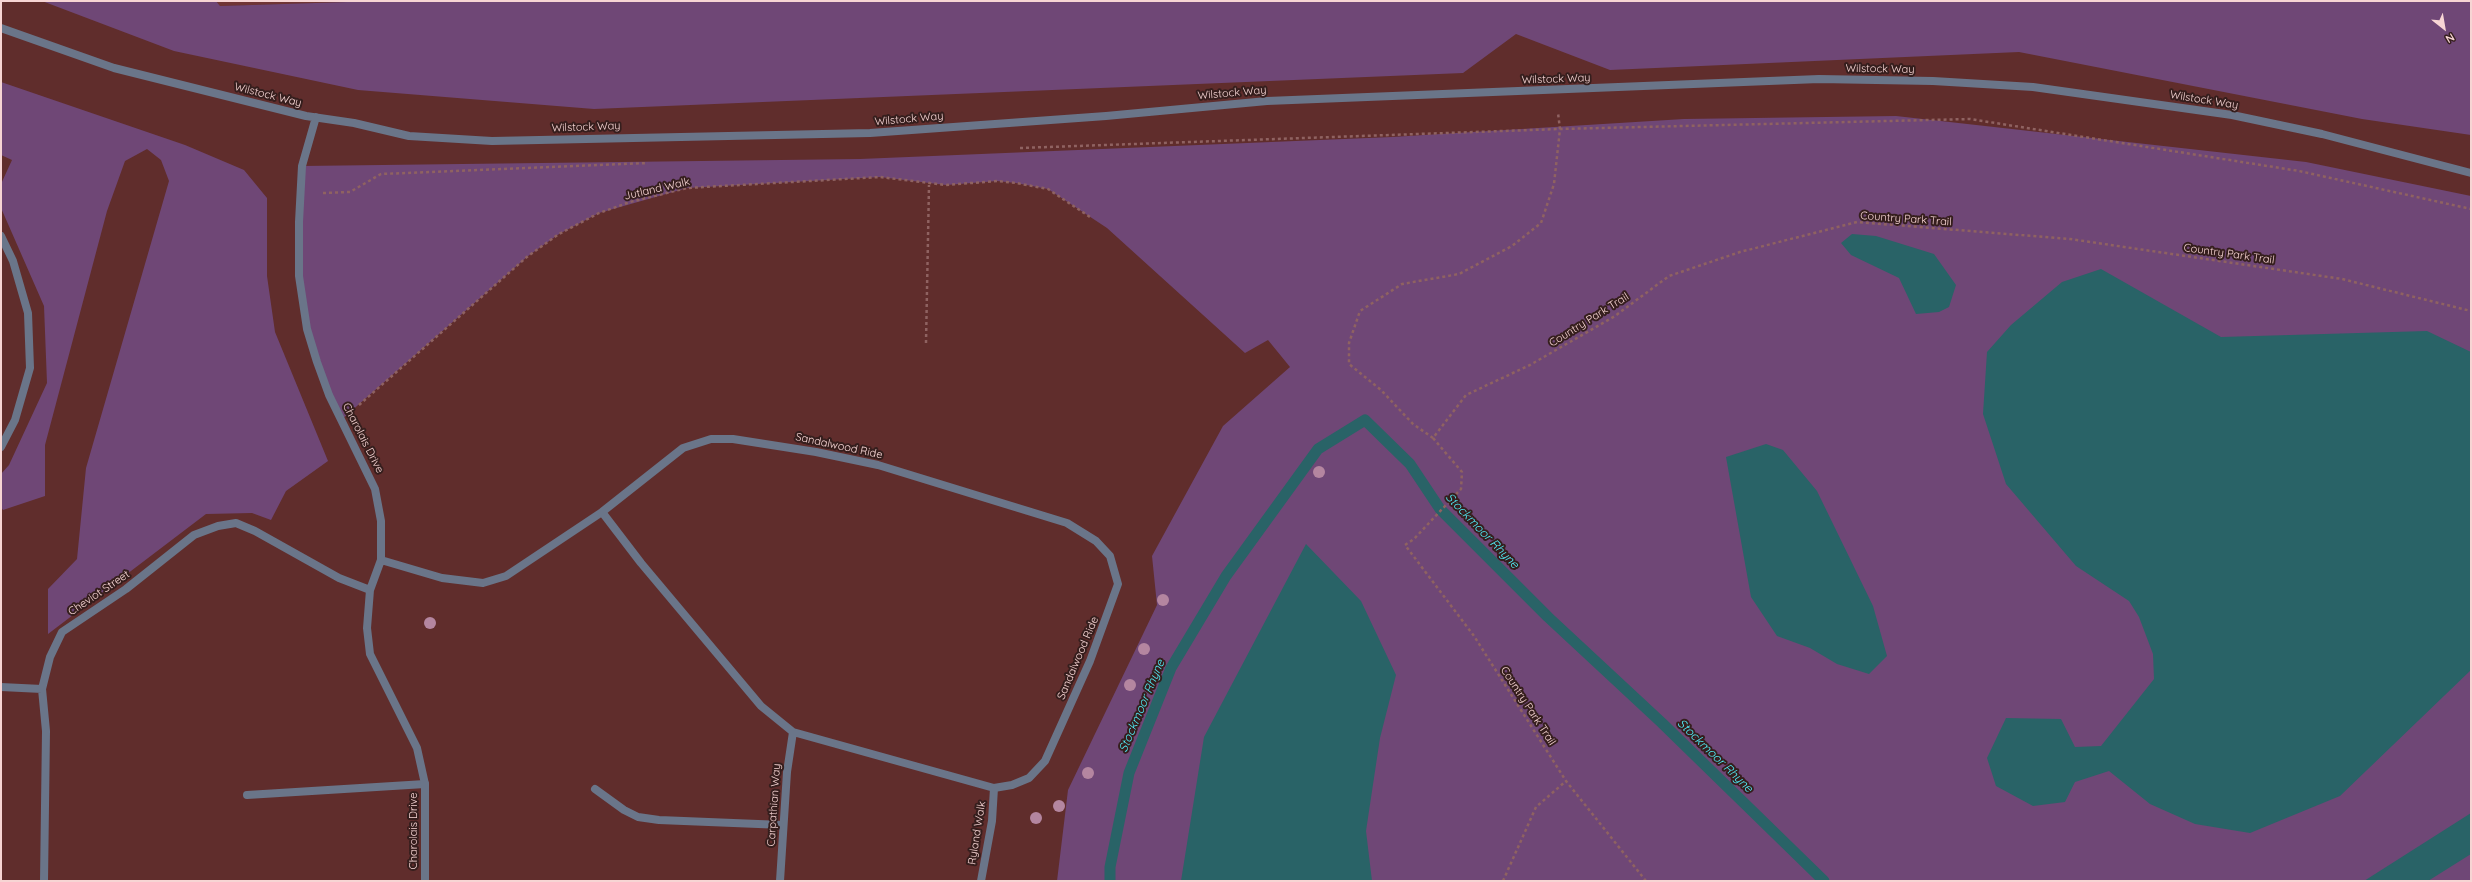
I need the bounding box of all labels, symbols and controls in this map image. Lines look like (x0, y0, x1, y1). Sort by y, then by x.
north arrow (2424, 8, 2464, 48)
text: N (2443, 30, 2457, 46)
street label: Wilstock Way (1845, 62, 1915, 76)
street label: Wilstock Way (1521, 71, 1591, 87)
street label: Wilstock Way (233, 80, 303, 110)
street label: Wilstock Way (1197, 83, 1267, 103)
street label: Wilstock Way (2169, 88, 2239, 112)
street label: Wilstock Way (874, 109, 944, 129)
street label: Wilstock Way (551, 119, 621, 135)
street label: Jutland Walk (623, 175, 691, 203)
street label: Country Park Trail (1860, 209, 1952, 229)
street label: Country Park Trail (2183, 241, 2275, 267)
street label: Country Park Trail (1547, 290, 1631, 350)
street label: Charolais Drive (340, 401, 386, 475)
street label: Sandalwood Ride (794, 430, 884, 462)
water label: Stockmoor Rhyne (1442, 490, 1522, 572)
street label: Cheviot Street (66, 568, 132, 618)
street label: Sandalwood Ride (1055, 615, 1101, 701)
water label: Stockmoor Rhyne (1116, 657, 1168, 755)
street label: Country Park Trail (1498, 664, 1558, 748)
water label: Stockmoor Rhyne (1674, 716, 1756, 796)
street label: Carpathian Way (765, 763, 783, 847)
street label: Charolais Drive (407, 793, 421, 869)
street label: Ryland Walk (965, 800, 989, 866)

